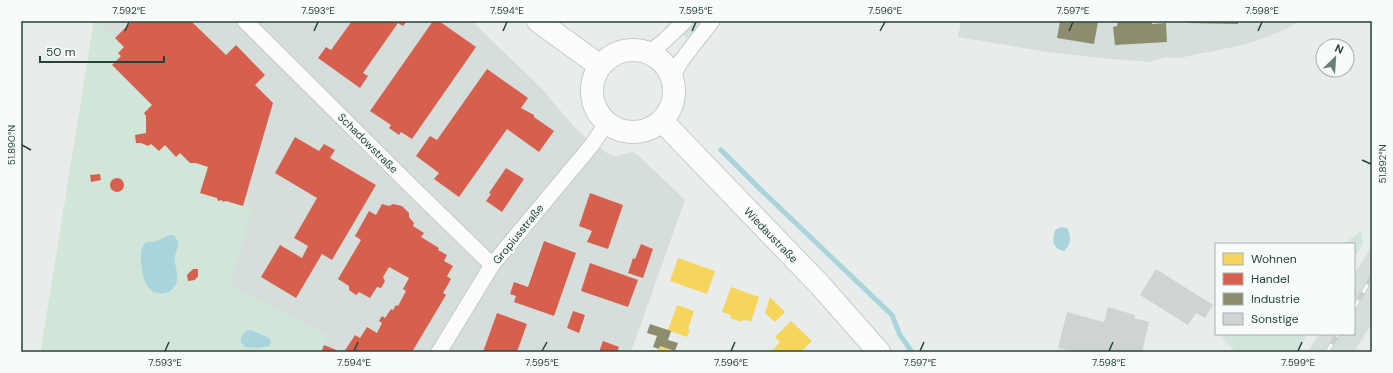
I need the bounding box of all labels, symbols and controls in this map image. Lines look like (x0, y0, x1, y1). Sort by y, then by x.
text: 7.592°E (112, 4, 146, 17)
text: 7.593°E (301, 4, 335, 17)
text: 7.594°E (490, 4, 524, 17)
text: 7.595°E (679, 4, 713, 17)
text: 7.596°E (868, 4, 902, 17)
text: 7.597°E (1057, 4, 1090, 17)
text: 7.598°E (1245, 4, 1279, 17)
scale bar (40, 38, 164, 64)
north arrow (1315, 38, 1355, 78)
text: N (1333, 41, 1346, 57)
text: 50 m (46, 44, 75, 60)
street label: Schadowstraße (335, 110, 401, 176)
text: 51.890°N (5, 125, 18, 165)
text: 51.892°N (1376, 144, 1389, 184)
street label: Gropiusstraße (490, 201, 546, 267)
street label: Wiedaustraße (741, 204, 801, 266)
legend (1215, 243, 1355, 335)
text: Wohnen (1251, 251, 1297, 267)
text: Handel (1251, 271, 1290, 287)
text: Industrie (1251, 291, 1300, 307)
text: Sonstige (1251, 311, 1299, 327)
text: 7.593°E (148, 356, 182, 369)
text: 7.594°E (337, 356, 371, 369)
text: 7.595°E (525, 356, 559, 369)
text: 7.596°E (714, 356, 748, 369)
text: 7.597°E (904, 356, 937, 369)
text: 7.598°E (1092, 356, 1126, 369)
text: 7.599°E (1281, 356, 1315, 369)

